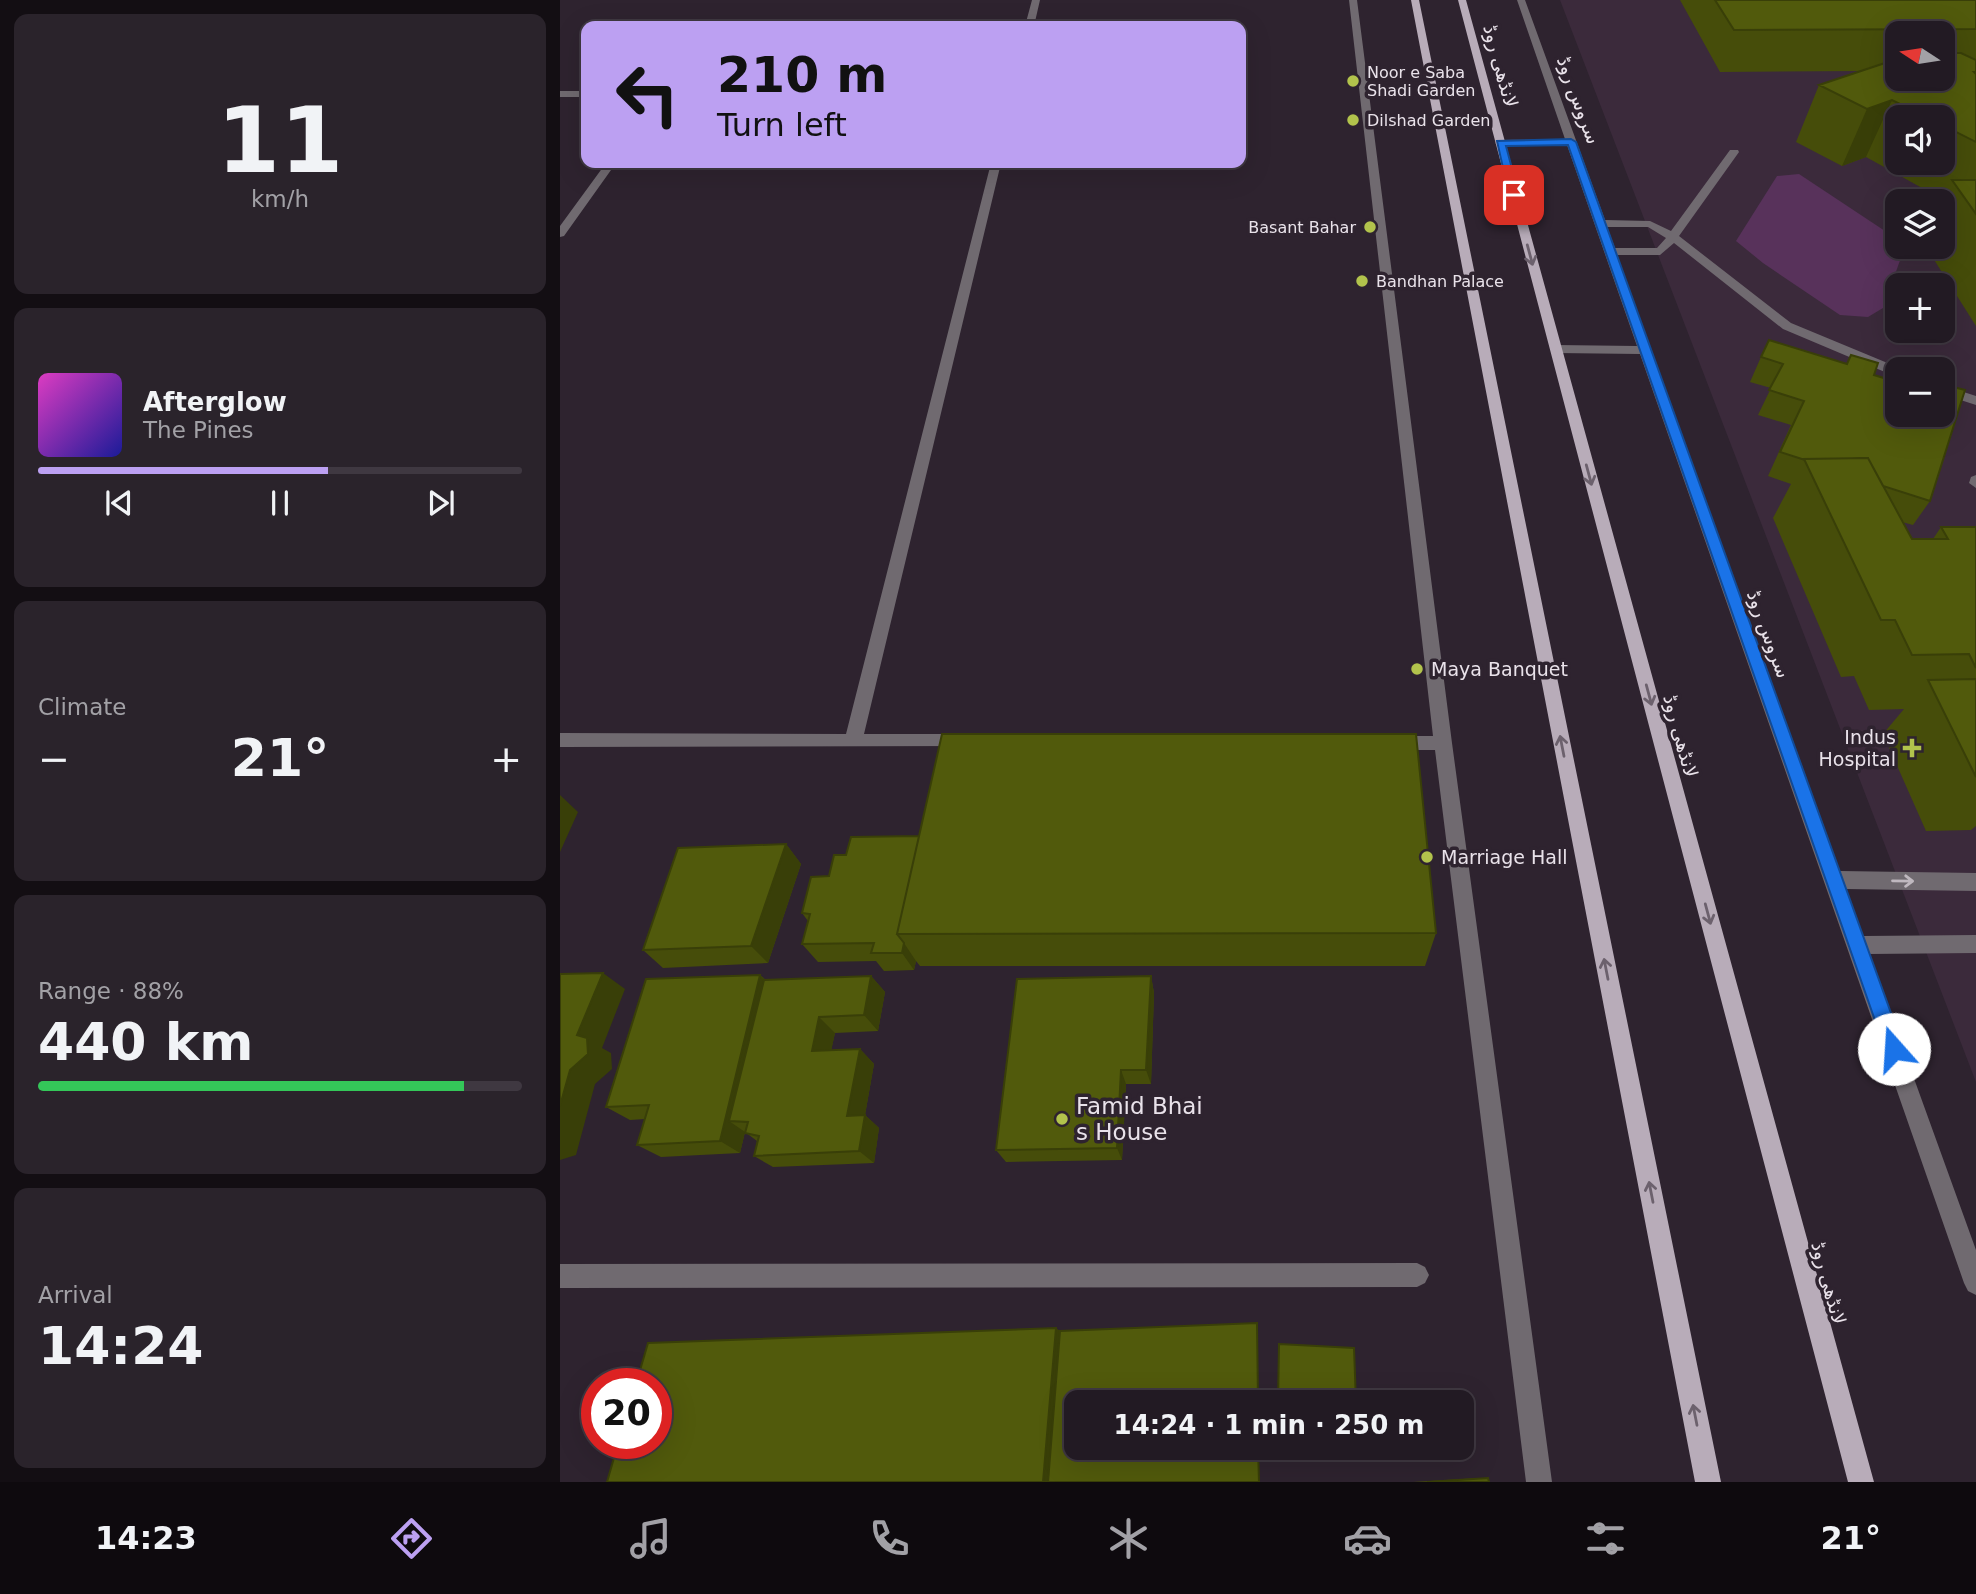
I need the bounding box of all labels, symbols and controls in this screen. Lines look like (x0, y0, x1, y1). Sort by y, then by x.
north arrow (1885, 21, 1955, 91)
map controls (1885, 21, 1955, 427)
street label: لانڈھی روڈ (1478, 22, 1523, 110)
text: 210 m (717, 47, 887, 104)
icon: left (602, 49, 693, 140)
street label: سروس روڈ (1552, 53, 1605, 147)
place label: Noor e Saba Shadi Garden (1367, 63, 1475, 100)
marker: Noor e Saba Shadi Garden (1345, 73, 1361, 89)
text: 11 (217, 88, 343, 193)
button: sound (1885, 105, 1955, 175)
text: Turn left (717, 106, 847, 144)
place label: Dilshad Garden (1367, 111, 1490, 130)
marker: Dilshad Garden (1345, 112, 1361, 128)
pin (1484, 165, 1544, 225)
icon: arrive (1495, 176, 1533, 214)
text: km/h (251, 186, 309, 212)
button: layers (1885, 189, 1955, 259)
place label: Basant Bahar (1248, 218, 1356, 237)
marker: Basant Bahar (1362, 219, 1378, 235)
one-way arrow (1525, 244, 1538, 266)
place label: Bandhan Palace (1376, 272, 1504, 291)
marker: Bandhan Palace (1354, 273, 1370, 289)
button: + (1885, 273, 1955, 343)
button: − (1885, 357, 1955, 427)
text: Afterglow (143, 387, 287, 417)
text: The Pines (143, 417, 254, 443)
one-way arrow (1584, 464, 1597, 486)
icon: previous (100, 484, 138, 522)
icon: pause (261, 484, 299, 522)
icon: next (422, 484, 460, 522)
street label: سروس روڈ (1742, 587, 1795, 681)
place label: Maya Banquet (1431, 658, 1568, 680)
marker: Maya Banquet (1409, 661, 1425, 677)
one-way arrow (1643, 683, 1656, 705)
street label: لانڈھی روڈ (1658, 692, 1703, 780)
text: Climate (38, 694, 127, 720)
place label: Indus Hospital (1818, 726, 1896, 770)
text: 21° (231, 728, 329, 788)
one-way arrow (1555, 735, 1569, 758)
text: − (38, 737, 70, 781)
text: + (490, 737, 522, 781)
marker: Indus Hospital (1902, 738, 1922, 758)
place label: Marriage Hall (1441, 846, 1568, 868)
marker: Marriage Hall (1419, 849, 1435, 865)
one-way arrow (1891, 874, 1914, 888)
one-way arrow (1702, 902, 1715, 925)
one-way arrow (1599, 958, 1613, 981)
text: Range · 88% (38, 978, 184, 1004)
text: 440 km (38, 1012, 253, 1072)
position arrow (1857, 1012, 1931, 1086)
place label: Famid Bhai s House (1076, 1093, 1203, 1145)
marker: Famid Bhai s House (1054, 1111, 1070, 1127)
one-way arrow (1643, 1181, 1657, 1204)
street label: لانڈھی روڈ (1806, 1239, 1851, 1327)
text: Arrival (38, 1282, 113, 1308)
text: 14:24 (38, 1316, 204, 1376)
speed limit sign: 20 (581, 1368, 672, 1459)
one-way arrow (1687, 1404, 1701, 1427)
text: 14:24 · 1 min · 250 m (1114, 1410, 1424, 1440)
icon: directions (387, 1514, 436, 1563)
icon: music (626, 1514, 675, 1563)
icon: phone (865, 1514, 914, 1563)
icon: climate (1104, 1514, 1153, 1563)
icon: car (1343, 1514, 1392, 1563)
icon: filters (1581, 1514, 1630, 1563)
text: 14:23 (95, 1519, 197, 1557)
text: 21° (1820, 1519, 1881, 1557)

